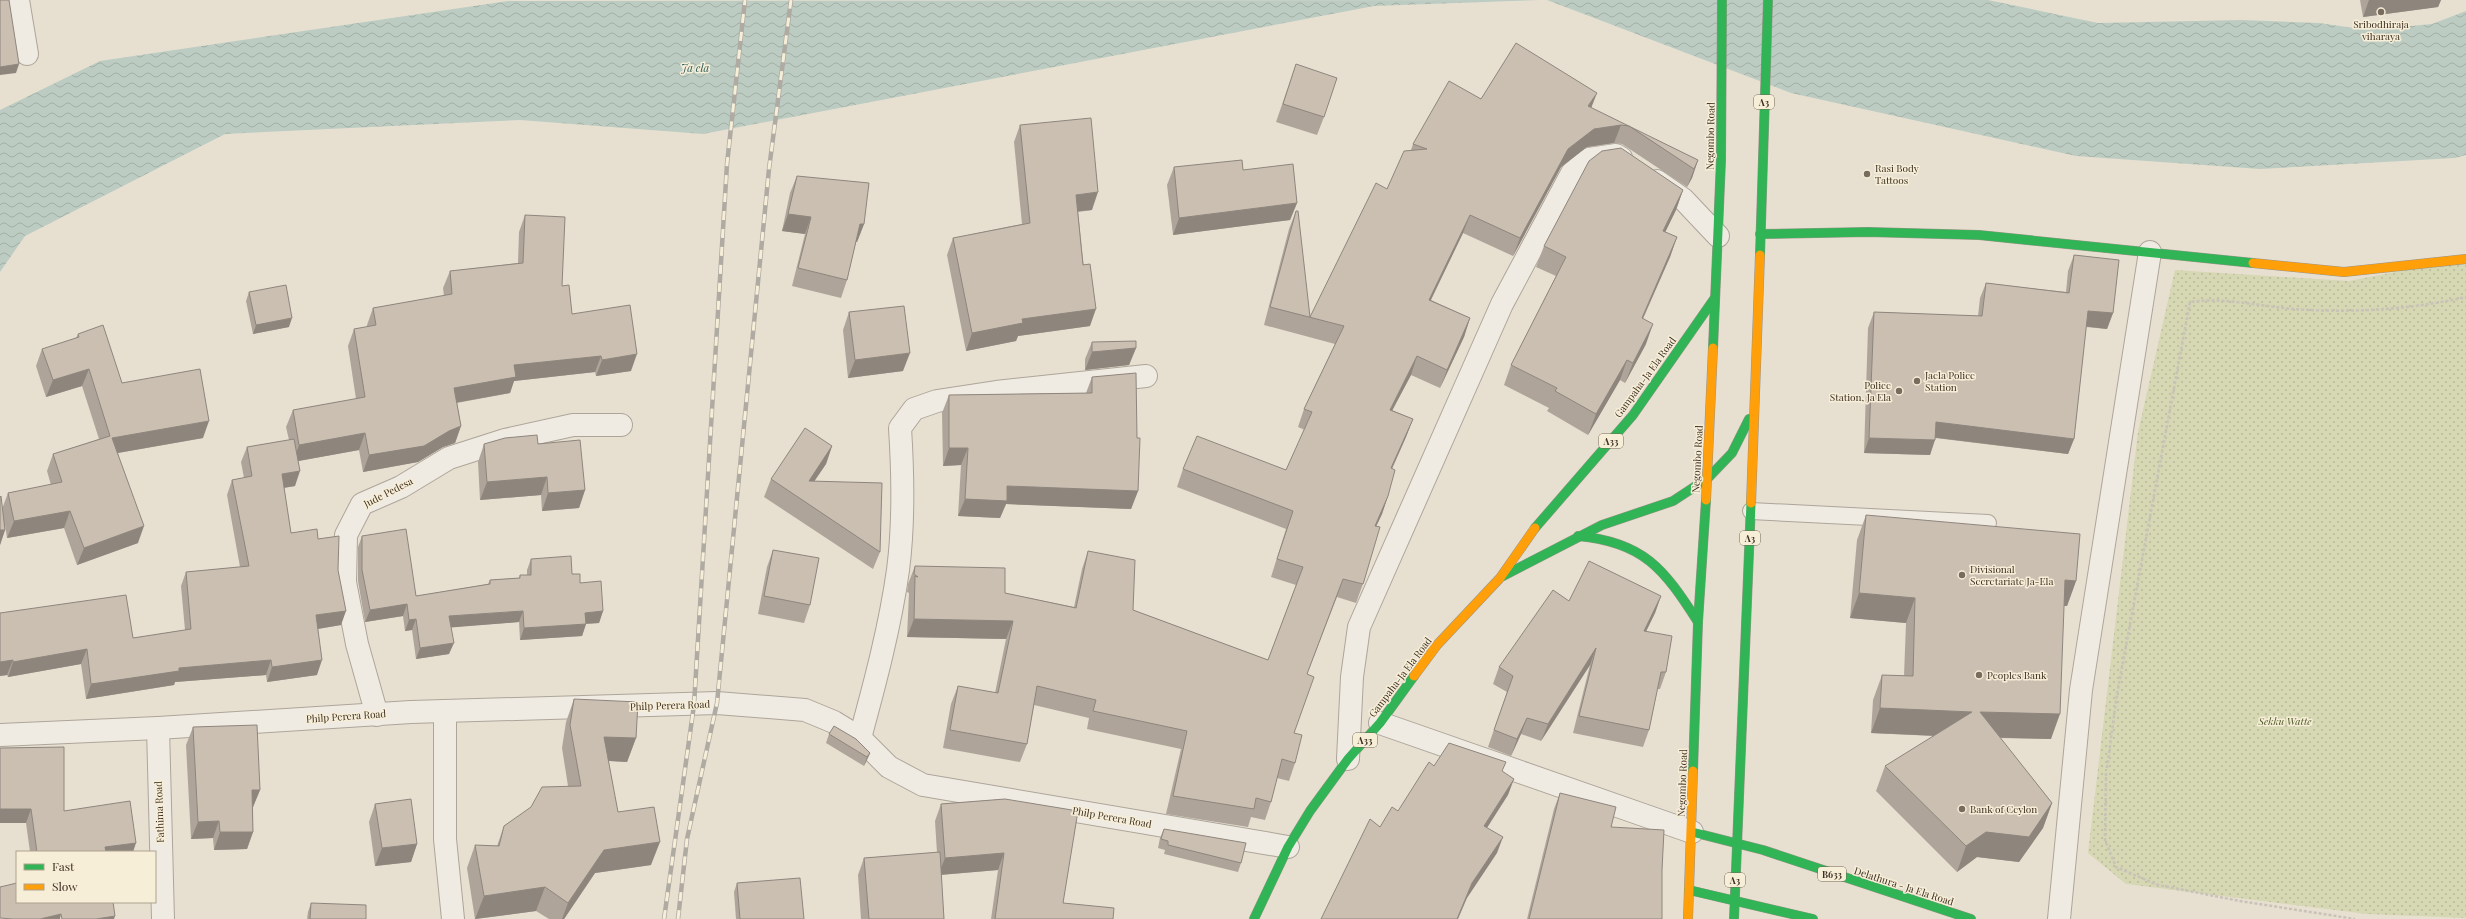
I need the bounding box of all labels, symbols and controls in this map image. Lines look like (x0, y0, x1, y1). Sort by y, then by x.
marker: Sribodhiraja viharaya (2376, 7, 2386, 17)
place label: Sribodhiraja viharaya (2353, 17, 2409, 43)
water label: Ja ela (681, 60, 709, 75)
road number: A3 (1754, 95, 1774, 109)
street label: Negombo Road (1702, 102, 1718, 170)
place label: Rasi Body Tattoos (1875, 161, 1919, 187)
marker: Rasi Body Tattoos (1862, 169, 1872, 179)
street label: Gampaha-Ja Ela Road (1611, 334, 1679, 420)
place label: Jaela Police Station (1924, 368, 1975, 394)
marker: Jaela Police Station (1912, 376, 1922, 386)
place label: Police Station, Ja Ela (1830, 378, 1891, 404)
marker: Police Station, Ja Ela (1894, 386, 1904, 396)
street label: Negombo Road (1688, 425, 1706, 493)
road number: A33 (1599, 434, 1623, 448)
street label: Jude Pedesa (360, 474, 415, 511)
road number: A3 (1740, 531, 1760, 545)
place label: Divisional Secretariate Ja-Ela (1970, 562, 2053, 588)
marker: Divisional Secretariate Ja-Ela (1957, 570, 1967, 580)
street label: Gampaha-Ja Ela Road (1365, 634, 1435, 720)
place label: Peoples Bank (1987, 668, 2047, 682)
marker: Peoples Bank (1974, 670, 1984, 680)
street label: Philp Perera Road (630, 697, 711, 713)
street label: Philp Perera Road (305, 706, 387, 726)
park label: Sekku Watte (2257, 714, 2312, 728)
road number: A33 (1353, 733, 1377, 747)
street label: Negombo Road (1674, 749, 1690, 817)
street label: Fathima Road (151, 781, 167, 843)
place label: Bank of Ceylon (1970, 802, 2037, 816)
street label: Philp Perera Road (1071, 803, 1153, 831)
marker: Bank of Ceylon (1957, 804, 1967, 814)
legend (16, 851, 156, 903)
text: Fast (52, 858, 75, 874)
street label: Delathura - Ja Ela Road (1852, 863, 1956, 909)
road number: B633 (1818, 867, 1846, 881)
road number: A3 (1725, 873, 1745, 887)
text: Slow (52, 878, 78, 894)

